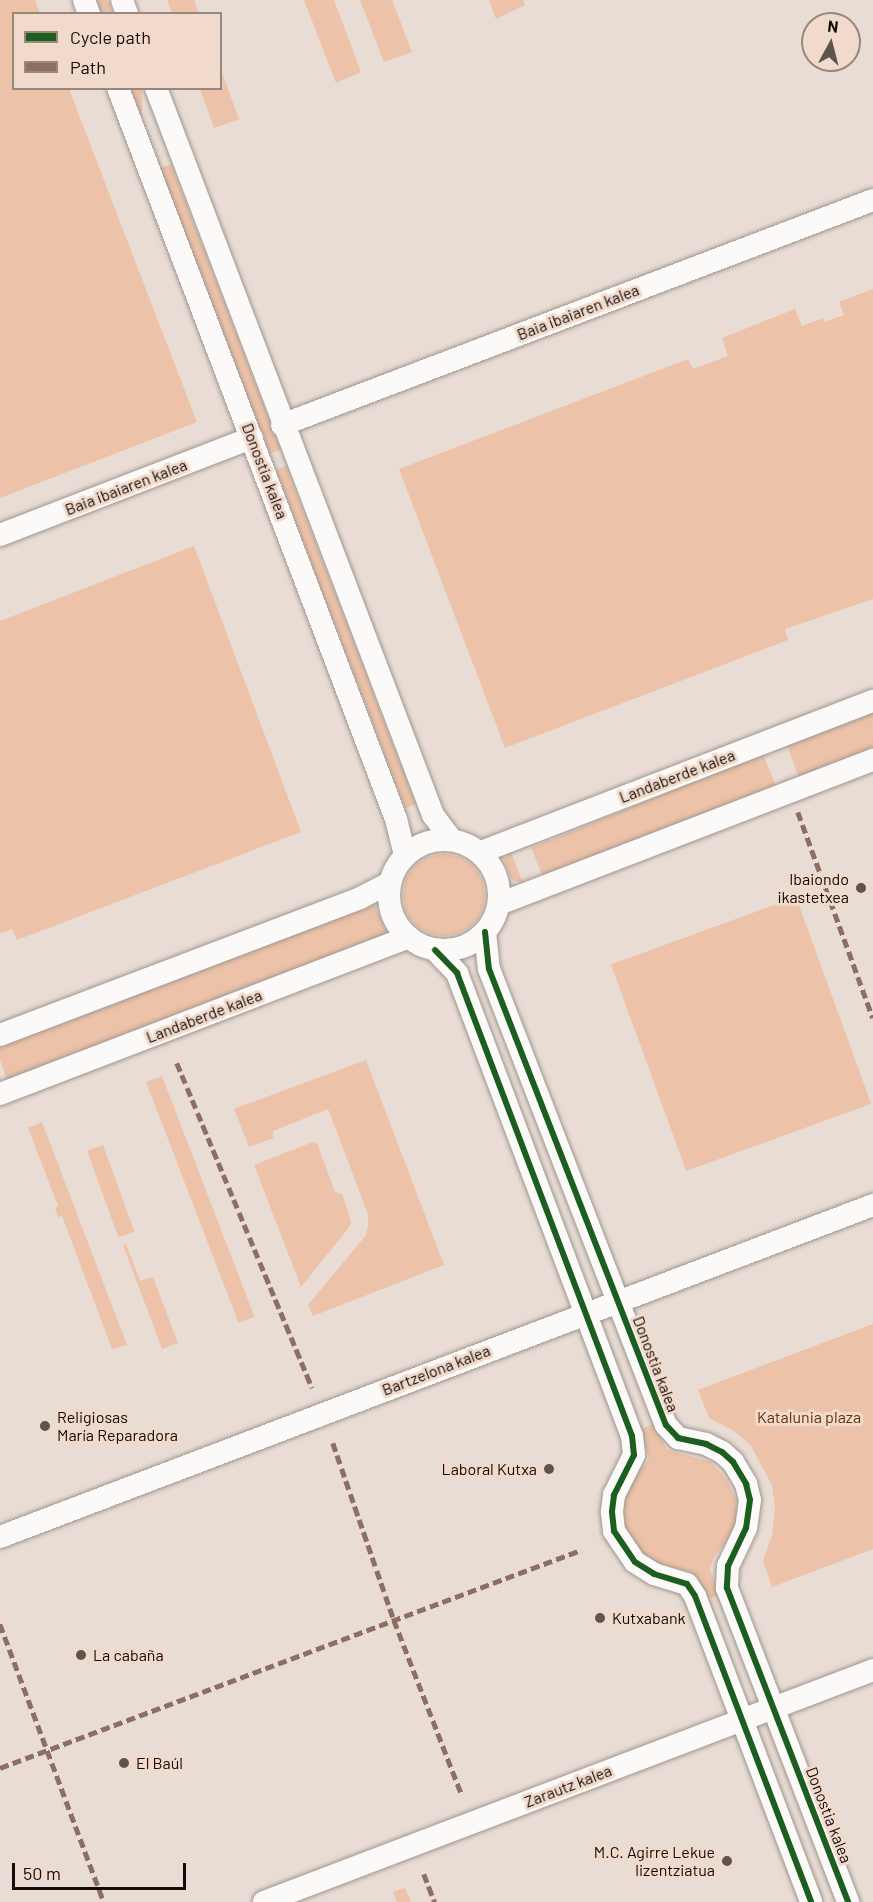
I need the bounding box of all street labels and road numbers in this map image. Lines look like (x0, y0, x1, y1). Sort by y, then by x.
street label: Baia ibaiaren kalea (514, 280, 642, 344)
street label: Donostia kalea (238, 420, 292, 522)
street label: Baia ibaiaren kalea (62, 455, 190, 519)
street label: Landaberde kalea (616, 745, 738, 807)
street label: Landaberde kalea (143, 985, 265, 1047)
street label: Donostia kalea (629, 1313, 683, 1415)
street label: Bartzelona kalea (379, 1341, 493, 1399)
street label: Zarautz kalea (522, 1761, 614, 1811)
street label: Donostia kalea (802, 1764, 856, 1866)

